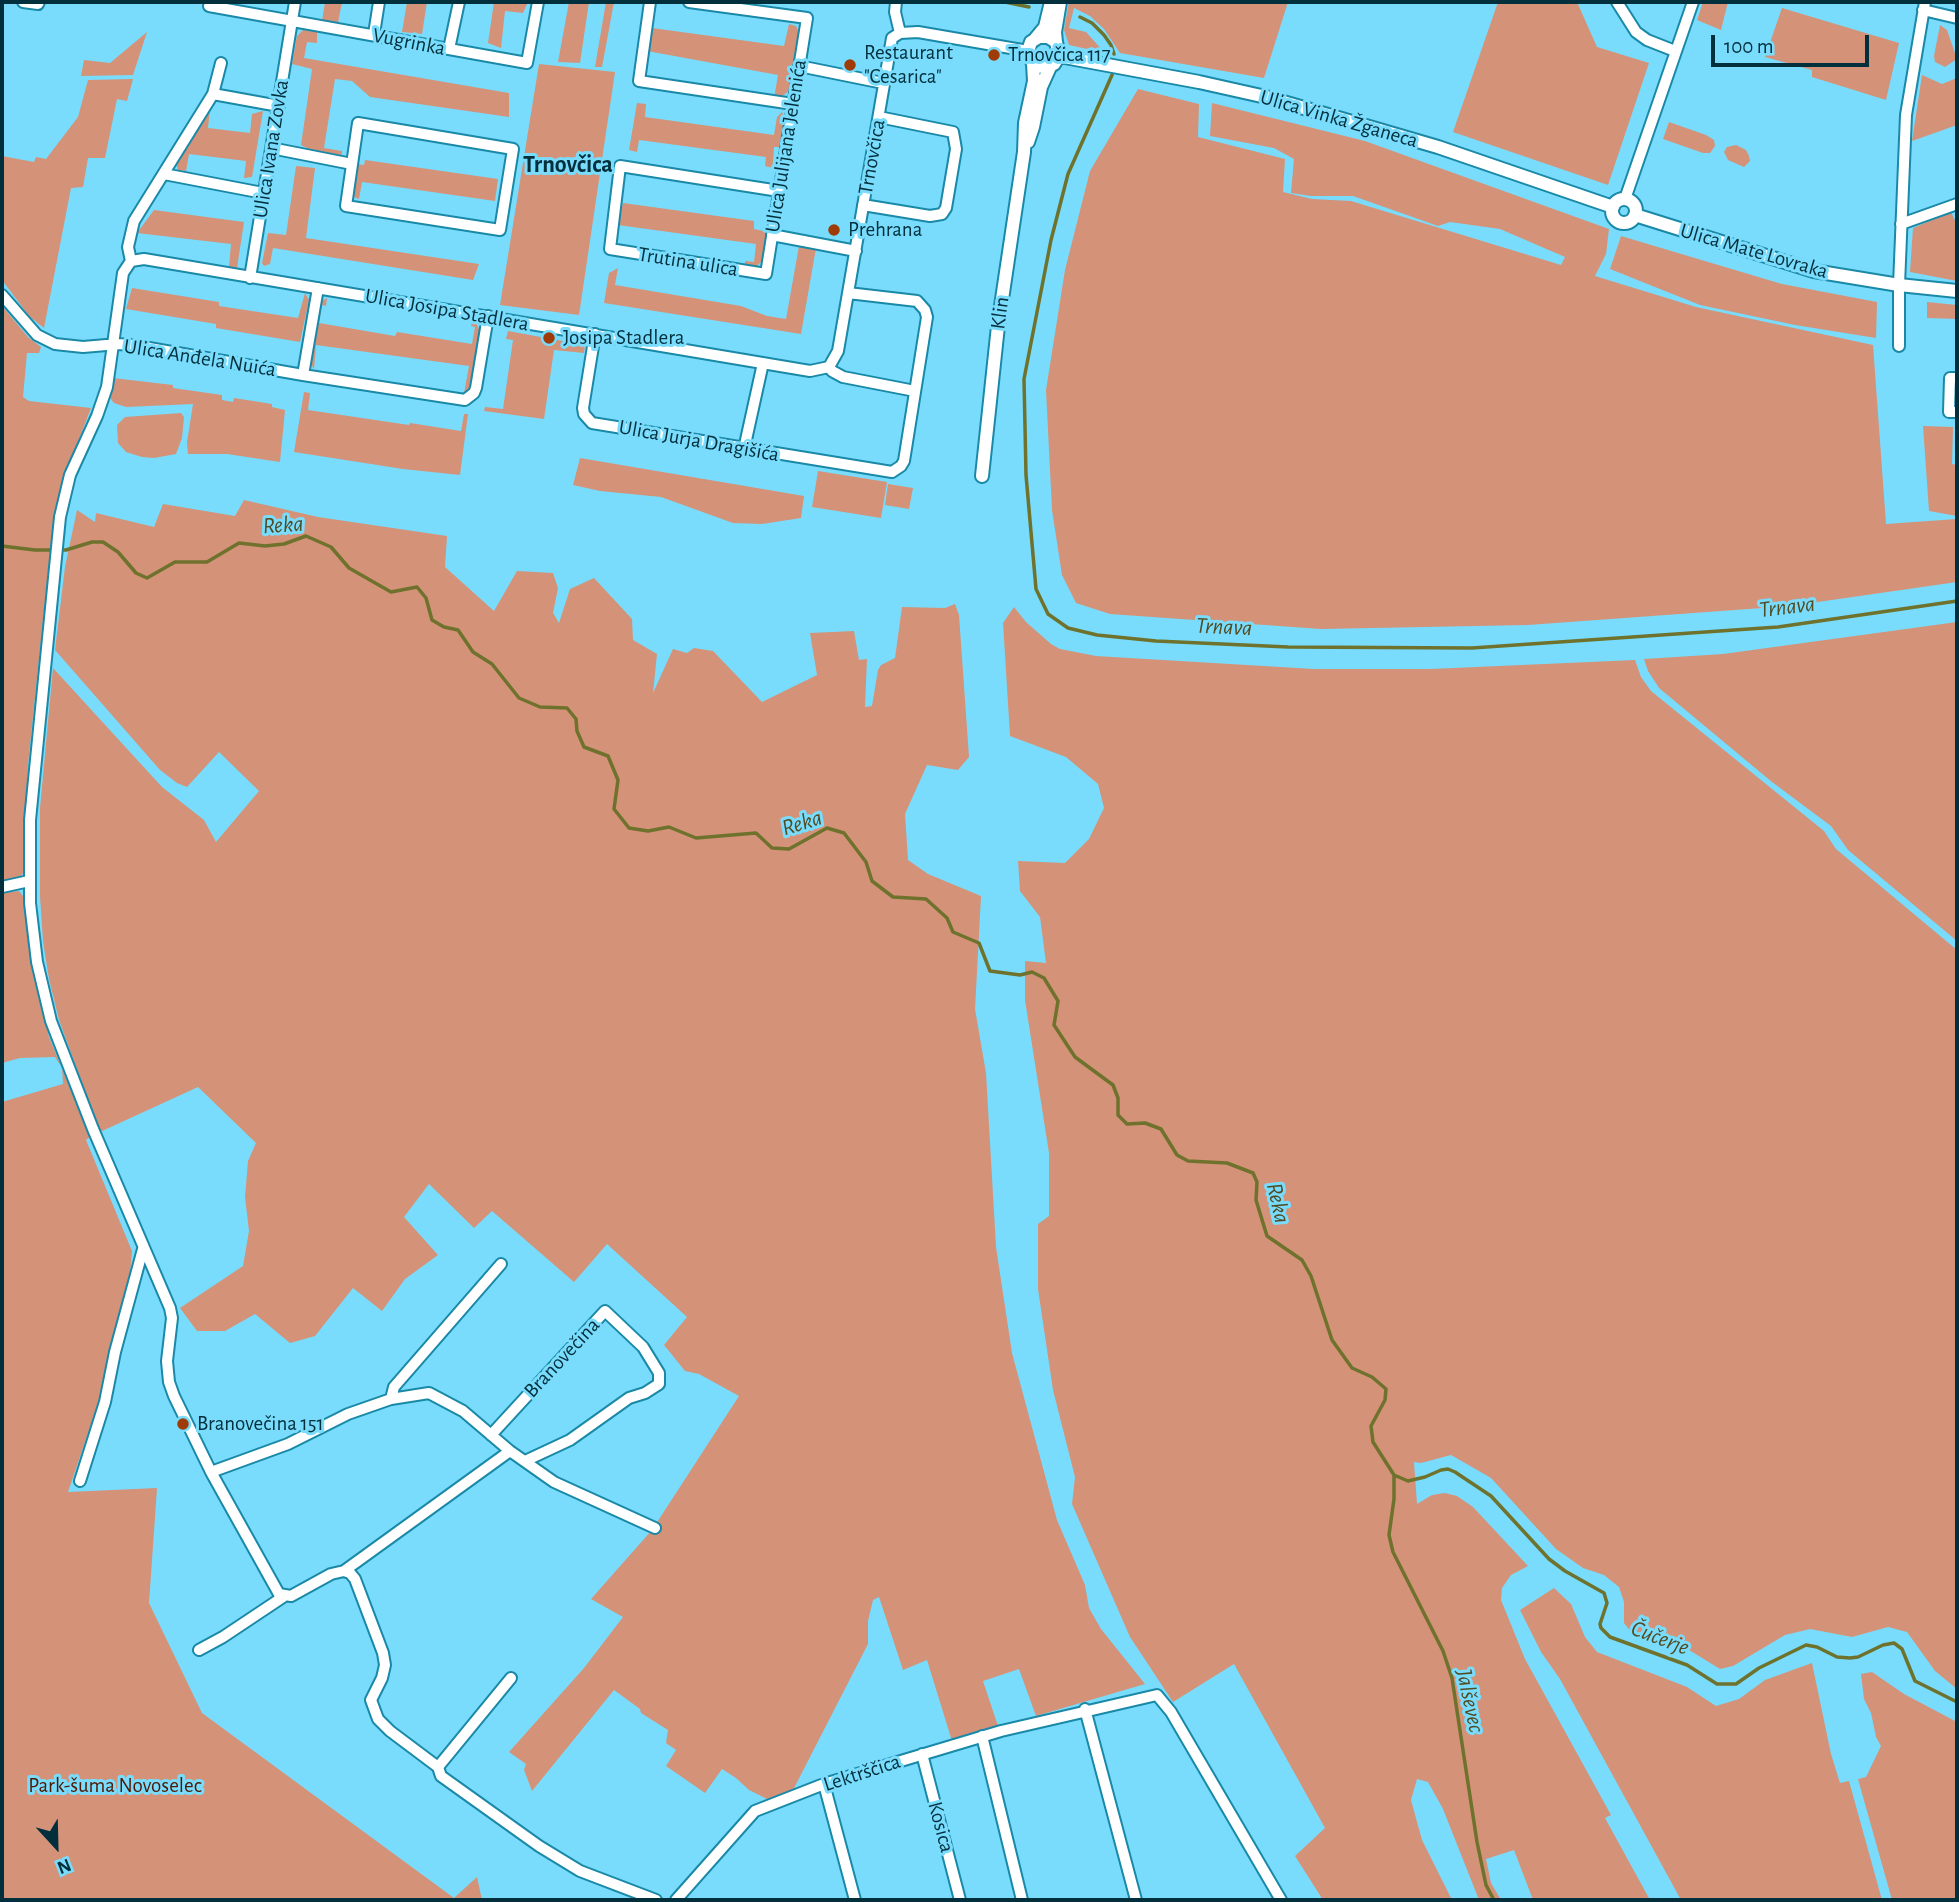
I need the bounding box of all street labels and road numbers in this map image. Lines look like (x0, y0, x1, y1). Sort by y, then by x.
street label: Vugrinka (371, 23, 447, 61)
street label: Ulica Julijana Jelenića (760, 58, 812, 234)
street label: Ulica Ivana Zovka (248, 78, 294, 220)
street label: Ulica Vinka Žganeca (1257, 84, 1421, 154)
street label: Trnovčica (853, 117, 891, 197)
street label: Ulica Mate Lovraka (1677, 218, 1831, 284)
street label: Trutina ulica (636, 242, 740, 282)
street label: Ulica Josipa Stadlera (363, 283, 531, 337)
street label: Klin (985, 295, 1015, 331)
street label: Ulica Anđela Nuića (122, 334, 278, 382)
street label: Ulica Jurja Dragišića (617, 414, 781, 468)
street label: Branovečina (519, 1313, 605, 1403)
street label: Lektrščica (820, 1749, 904, 1797)
street label: Kosica (922, 1799, 960, 1855)

